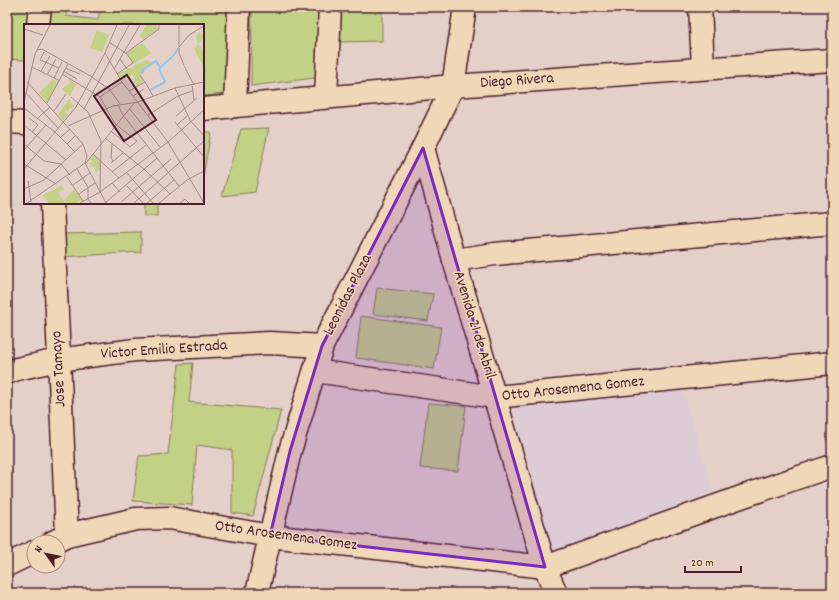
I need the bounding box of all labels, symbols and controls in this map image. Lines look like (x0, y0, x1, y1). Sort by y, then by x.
inset map (24, 24, 204, 204)
street label: Diego Rivera (479, 67, 555, 95)
street label: Leonidas Plaza (318, 250, 379, 340)
street label: Avenida 21 de Abril (447, 268, 501, 382)
street label: Jose Tamayo (46, 330, 72, 408)
street label: Victor Emilio Estrada (100, 334, 229, 366)
street label: Otto Arosemena Gomez (501, 370, 645, 408)
street label: Otto Arosemena Gomez (213, 515, 359, 557)
north arrow (26, 534, 66, 574)
text: N (31, 543, 48, 556)
scale bar (685, 548, 741, 574)
text: 20 m (691, 555, 714, 572)

